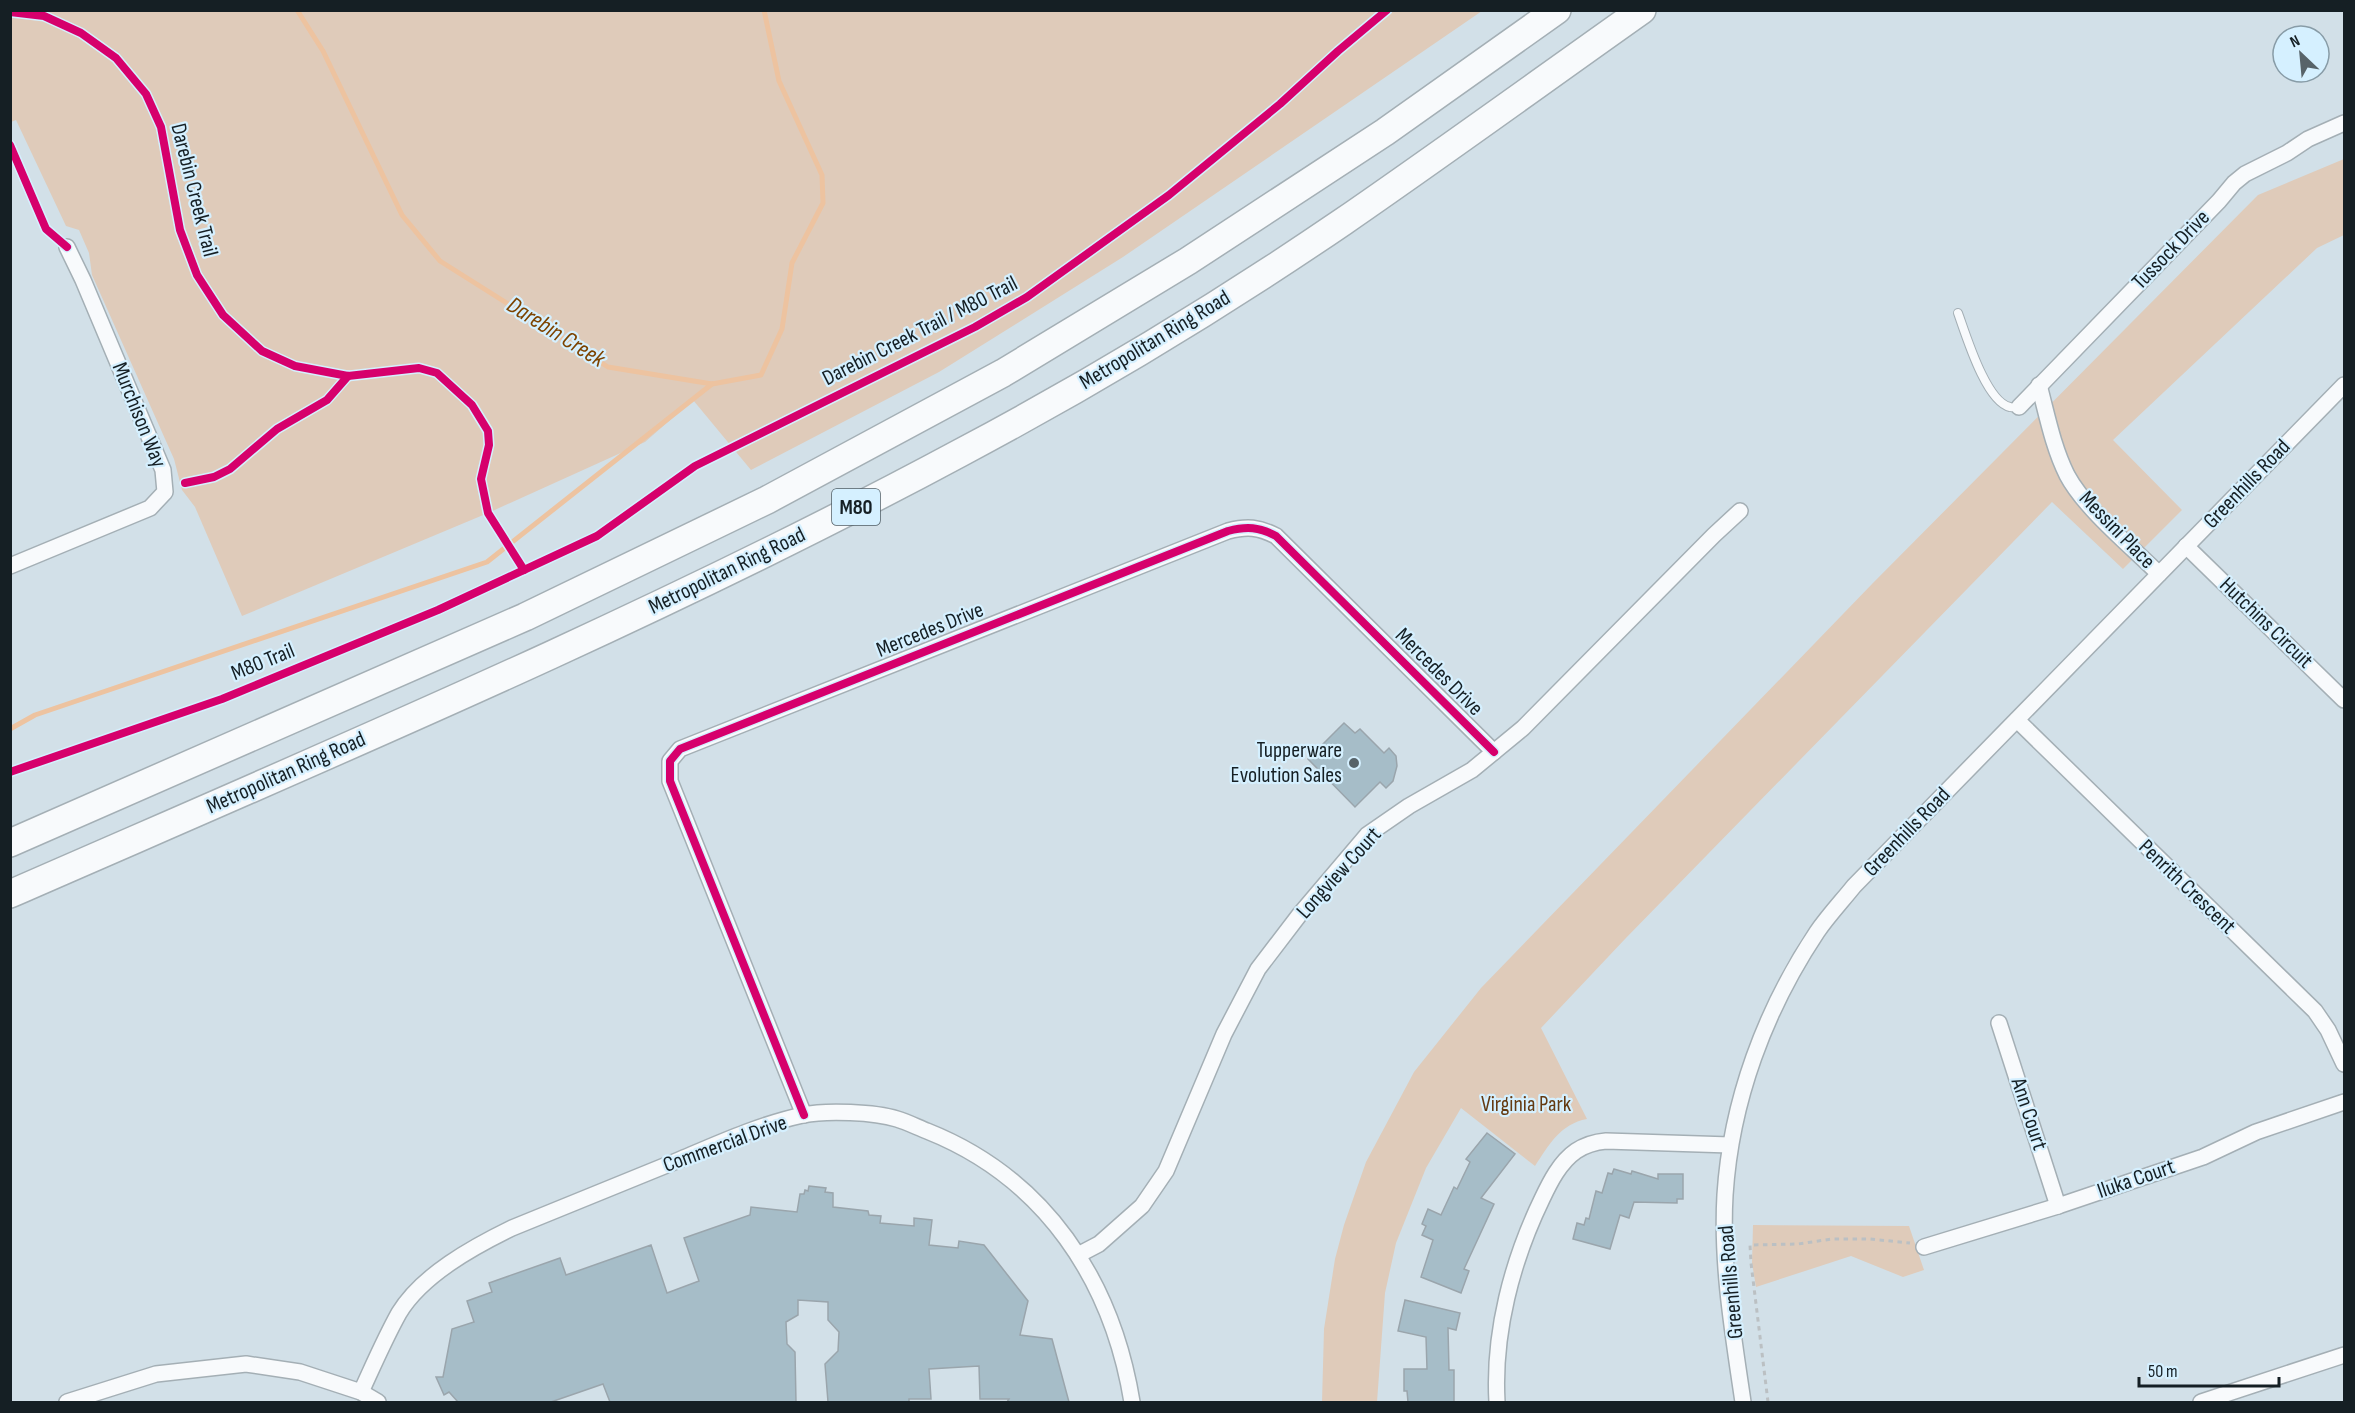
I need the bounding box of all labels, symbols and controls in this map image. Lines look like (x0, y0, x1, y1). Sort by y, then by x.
north arrow (2271, 24, 2331, 84)
text: N (2287, 31, 2303, 52)
street label: Darebin Creek Trail (164, 121, 224, 259)
street label: Tussock Drive (2126, 205, 2216, 295)
street label: Darebin Creek Trail / M80 Trail (818, 270, 1022, 392)
street label: Metropolitan Ring Road (1075, 284, 1235, 396)
water label: Darebin Creek (502, 290, 611, 374)
street label: Murchison Way (106, 358, 172, 472)
street label: Greenhills Road (2198, 434, 2296, 534)
street label: Messini Place (2073, 485, 2161, 575)
road number: M80 (832, 489, 880, 525)
street label: Metropolitan Ring Road (644, 521, 810, 621)
street label: Hutchins Circuit (2214, 572, 2319, 674)
street label: Mercedes Drive (872, 596, 988, 664)
street label: Mercedes Drive (1389, 622, 1489, 722)
street label: M80 Trail (227, 637, 299, 687)
street label: Metropolitan Ring Road (202, 726, 370, 820)
place label: Tupperware Evolution Sales (1231, 737, 1342, 789)
marker: Tupperware Evolution Sales (1347, 756, 1361, 770)
street label: Greenhills Road (1858, 782, 1956, 882)
street label: Longview Court (1291, 821, 1387, 924)
street label: Penrith Crescent (2133, 834, 2241, 940)
street label: Ann Court (2004, 1074, 2053, 1154)
park label: Virginia Park (1481, 1091, 1572, 1118)
street label: Commercial Drive (659, 1109, 791, 1179)
street label: Iluka Court (2094, 1153, 2179, 1205)
street label: Greenhills Road (1713, 1224, 1749, 1340)
scale bar (2139, 1350, 2278, 1388)
text: 50 m (2148, 1361, 2178, 1382)

